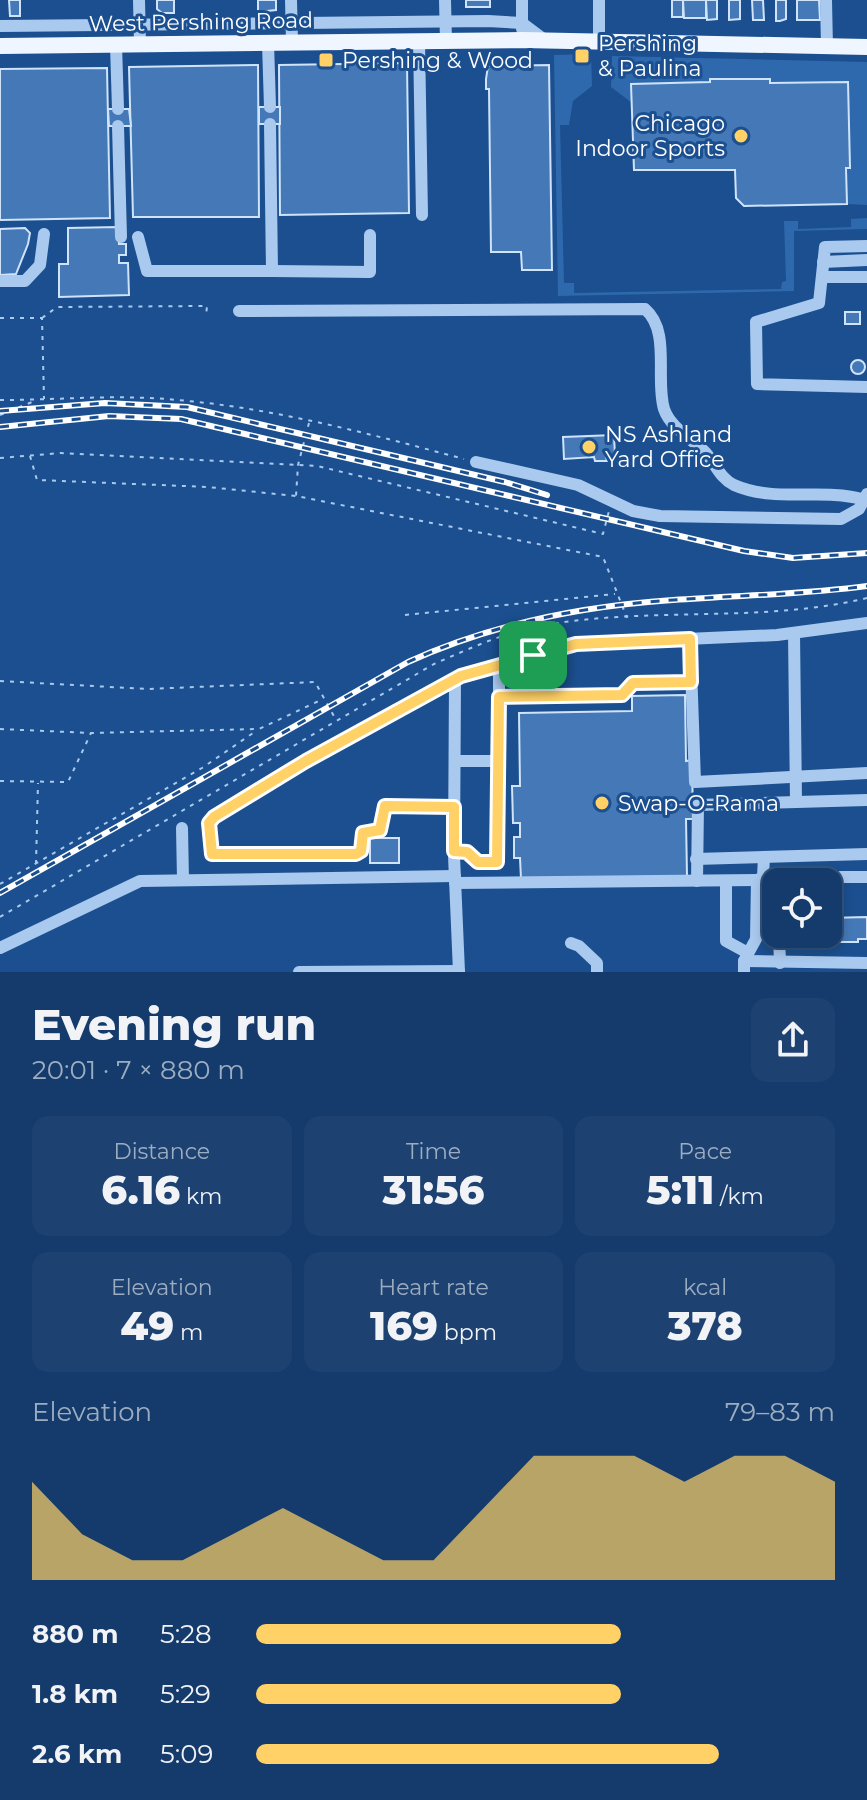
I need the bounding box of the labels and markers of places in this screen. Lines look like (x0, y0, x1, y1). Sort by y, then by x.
place label: Pershing & Paulina (598, 30, 701, 82)
place label: Pershing & Wood (342, 47, 533, 74)
marker: Pershing & Paulina (573, 47, 591, 65)
marker: Pershing & Wood (317, 51, 335, 69)
place label: Chicago Indoor Sports (575, 110, 725, 162)
marker: Chicago Indoor Sports (732, 127, 750, 145)
place label: NS Ashland Yard Office (605, 421, 732, 473)
marker: NS Ashland Yard Office (580, 438, 598, 456)
pin (499, 621, 567, 689)
place label: Swap-O-Rama (618, 790, 779, 817)
marker: Swap-O-Rama (593, 794, 611, 812)

